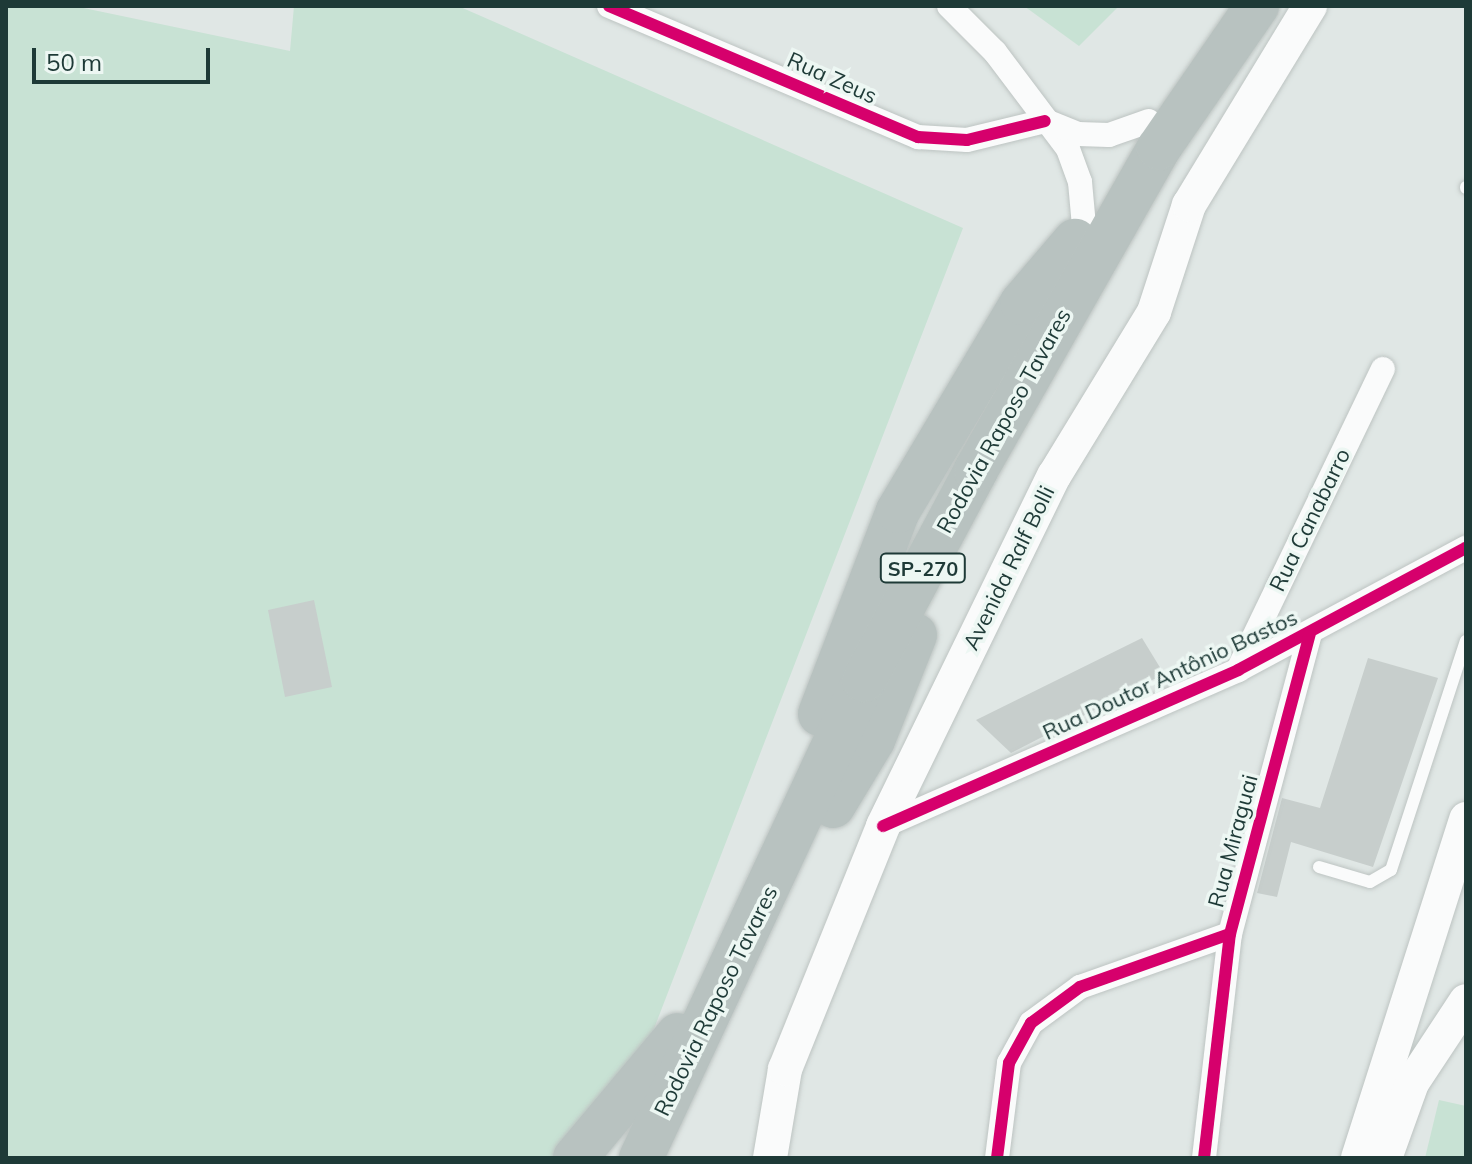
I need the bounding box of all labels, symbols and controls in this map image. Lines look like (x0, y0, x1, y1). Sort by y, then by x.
scale bar (36, 32, 214, 82)
text: 50 m (46, 47, 102, 77)
street label: Rua Zeus (783, 47, 881, 109)
street label: Rodovia Raposo Tavares (931, 304, 1077, 538)
street label: Rua Canabarro (1264, 444, 1356, 596)
street label: Avenida Ralf Bolli (958, 482, 1060, 654)
road number: SP-270 (879, 552, 967, 584)
street label: Rua Doutor Antônio Bastos (1038, 604, 1302, 746)
street label: Rua Miraguai (1203, 772, 1263, 910)
street label: Rodovia Raposo Tavares (649, 882, 783, 1120)

